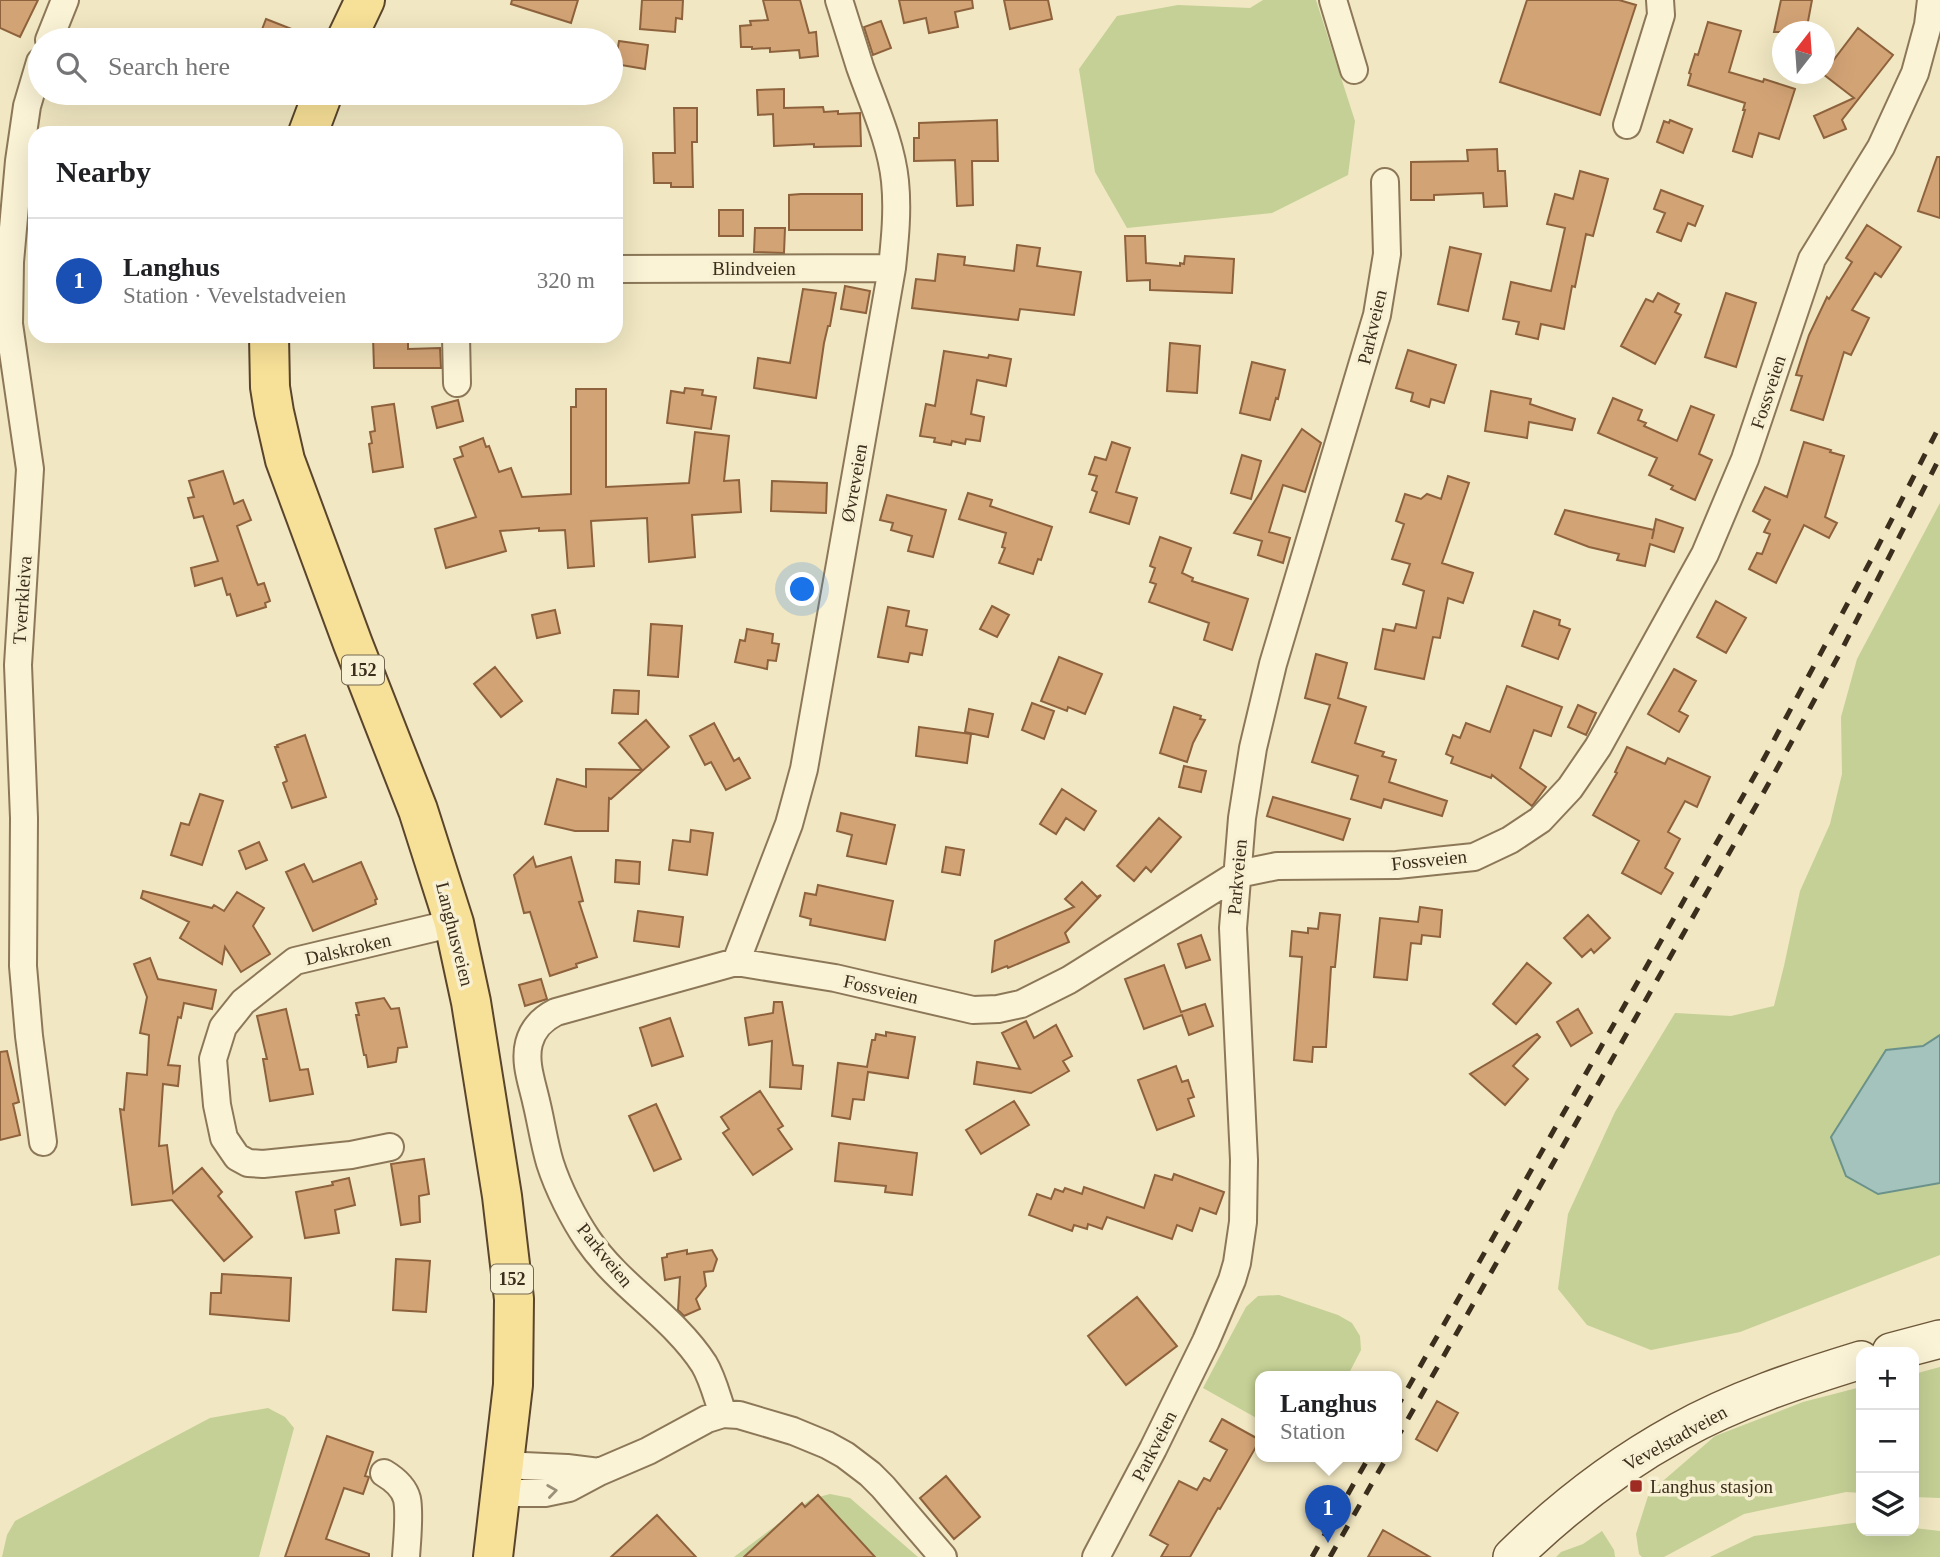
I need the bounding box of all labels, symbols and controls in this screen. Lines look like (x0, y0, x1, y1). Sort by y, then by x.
north arrow (1772, 21, 1835, 84)
search box (28, 28, 623, 105)
icon: search (52, 48, 90, 86)
text: Search here (108, 52, 230, 81)
text: Nearby (56, 155, 151, 188)
text: Langhus (123, 253, 220, 282)
street label: Blindveien (712, 258, 796, 279)
text: 1 (73, 268, 85, 293)
text: 320 m (537, 268, 595, 293)
text: Station · Vevelstadveien (123, 283, 346, 308)
street label: Parkveien (1353, 287, 1391, 366)
street label: Fossveien (1746, 352, 1790, 431)
street label: Øvreveien (837, 442, 871, 524)
street label: Tverrkleiva (8, 555, 36, 645)
your location (785, 572, 819, 606)
road number: 152 (342, 656, 384, 684)
street label: Parkveien (1223, 838, 1251, 916)
street label: Fossveien (1390, 846, 1468, 874)
street label: Langhusveien (432, 880, 478, 989)
street label: Dalskroken (303, 929, 394, 969)
street label: Fossveien (842, 970, 921, 1008)
street label: Parkveien (573, 1219, 637, 1292)
road number: 152 (491, 1264, 533, 1294)
map controls (1856, 1347, 1919, 1536)
button: + (1856, 1347, 1919, 1410)
popup (1255, 1371, 1402, 1462)
text: Langhus (1280, 1389, 1377, 1418)
street label: Vevelstadveien (1620, 1401, 1731, 1475)
street label: Parkveien (1127, 1407, 1181, 1485)
button: − (1856, 1410, 1919, 1473)
text: Station (1280, 1419, 1345, 1444)
button: layers (1856, 1473, 1919, 1536)
place label: Langhus stasjon (1650, 1476, 1773, 1497)
marker: Langhus stasjon (1628, 1478, 1644, 1494)
one-way arrow (546, 1484, 558, 1499)
pin: 1 (1305, 1485, 1351, 1543)

